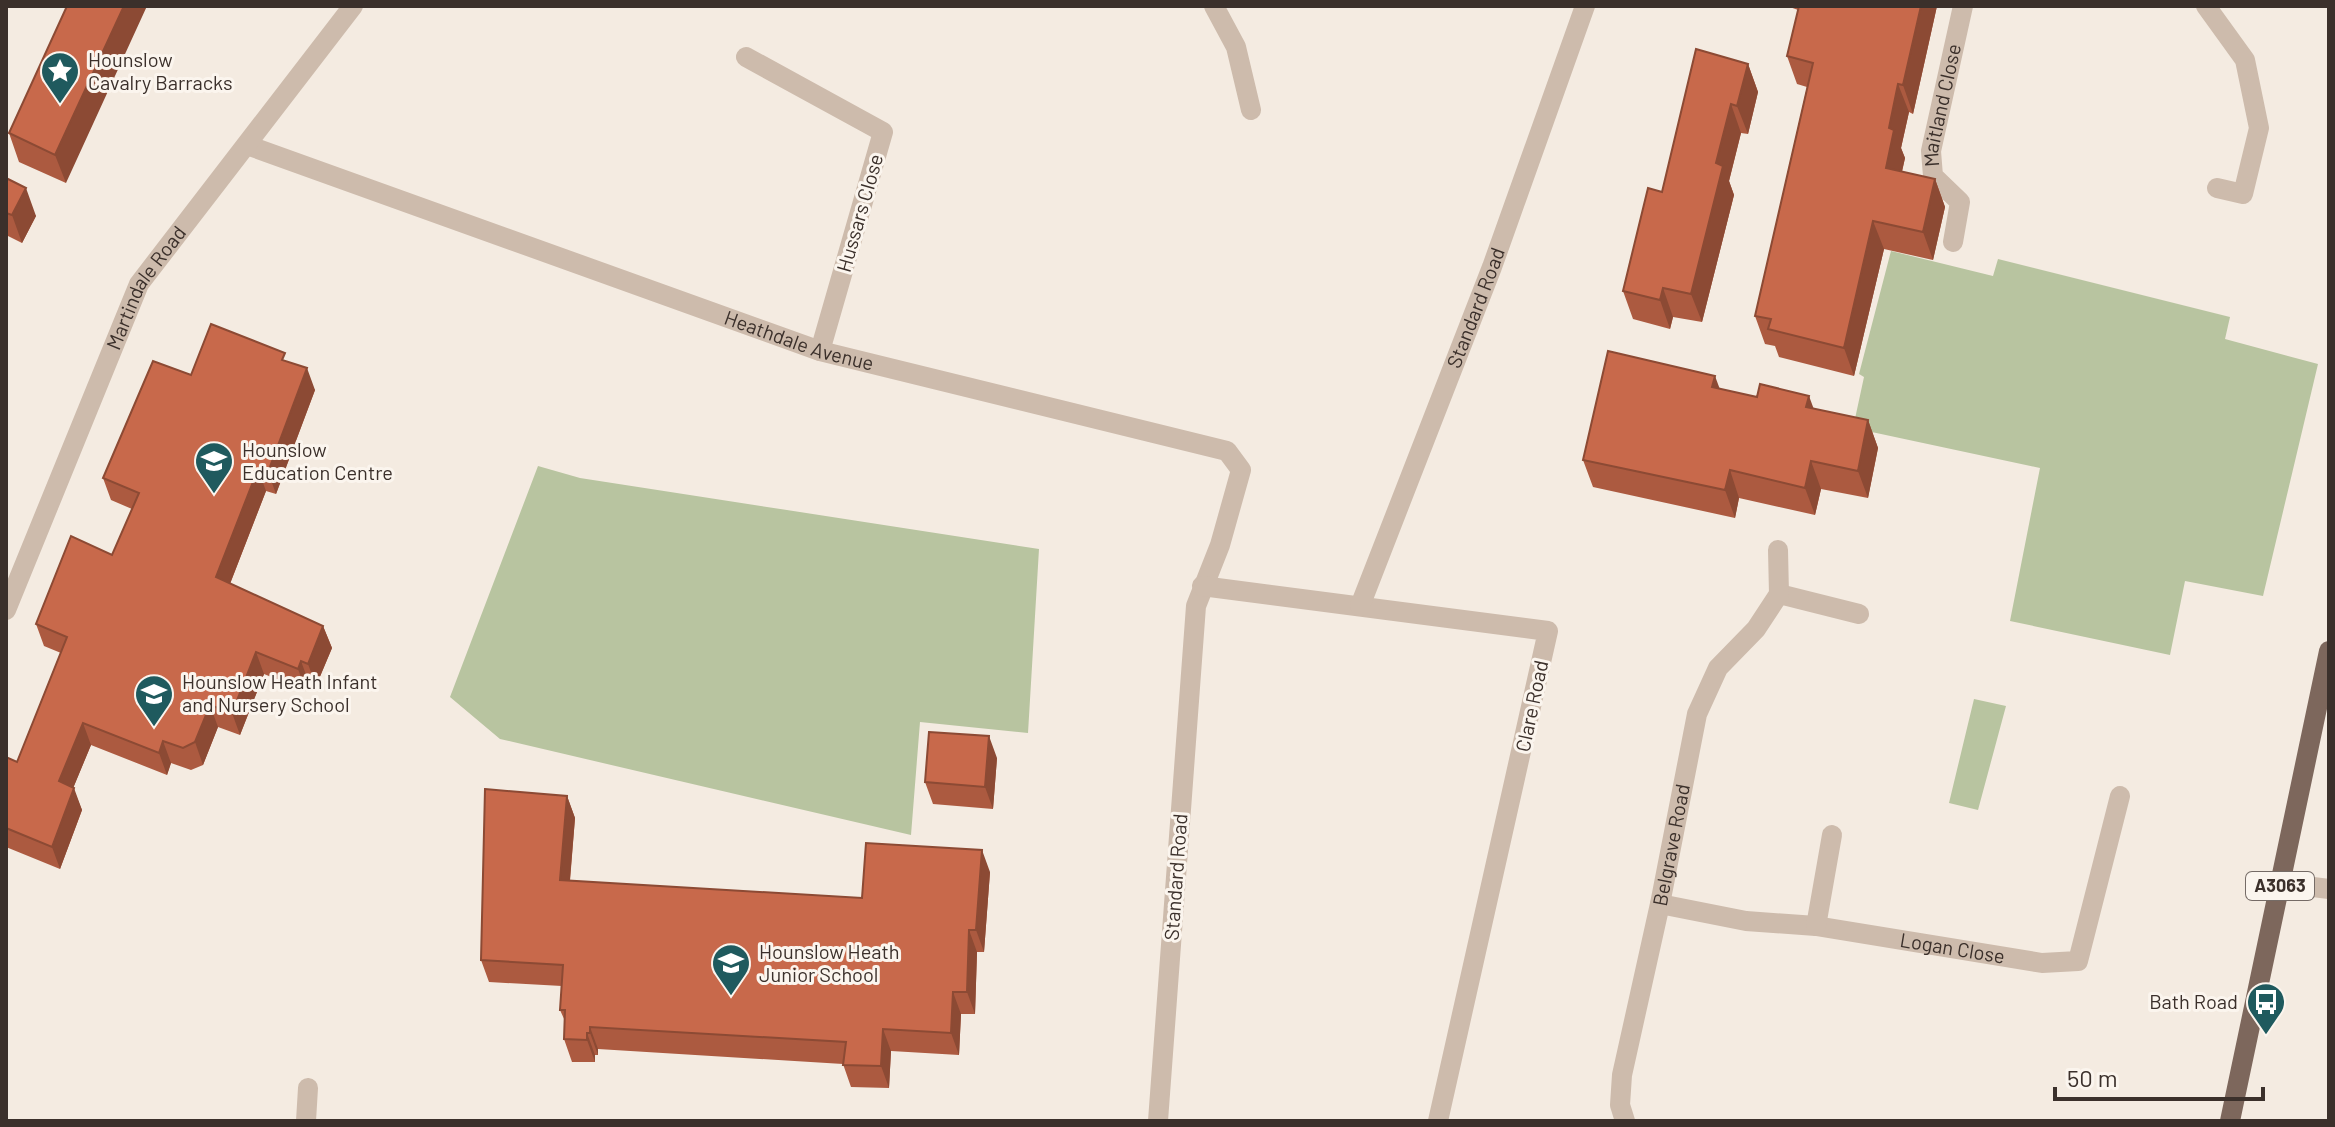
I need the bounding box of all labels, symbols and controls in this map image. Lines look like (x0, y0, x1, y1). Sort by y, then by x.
street label: Maitland Close (1918, 41, 1965, 168)
place label: Hounslow Cavalry Barracks (88, 47, 233, 94)
place icon: Hounslow Cavalry Barracks (39, 50, 81, 105)
street label: Hussars Close (831, 151, 887, 275)
street label: Martindale Road (101, 221, 190, 353)
street label: Standard Road (1441, 244, 1509, 371)
street label: Heathdale Avenue (721, 305, 876, 375)
place label: Hounslow Education Centre (242, 437, 393, 484)
school or university icon: Hounslow Education Centre (193, 440, 235, 495)
street label: Clare Road (1510, 658, 1552, 754)
place label: Hounslow Heath Infant and Nursery School (182, 669, 377, 716)
school or university icon: Hounslow Heath Infant and Nursery School (133, 673, 175, 728)
street label: Belgrave Road (1647, 782, 1694, 908)
street label: Standard Road (1159, 813, 1191, 941)
road number: A3063 (2246, 872, 2314, 900)
street label: Logan Close (1898, 927, 2007, 968)
place label: Hounslow Heath Junior School (759, 939, 899, 986)
school or university icon: Hounslow Heath Junior School (710, 942, 752, 997)
bus stop icon: Bath Road (2245, 981, 2287, 1036)
place label: Bath Road (2149, 989, 2238, 1013)
scale bar (2055, 1051, 2263, 1101)
text: 50 m (2067, 1063, 2118, 1092)

